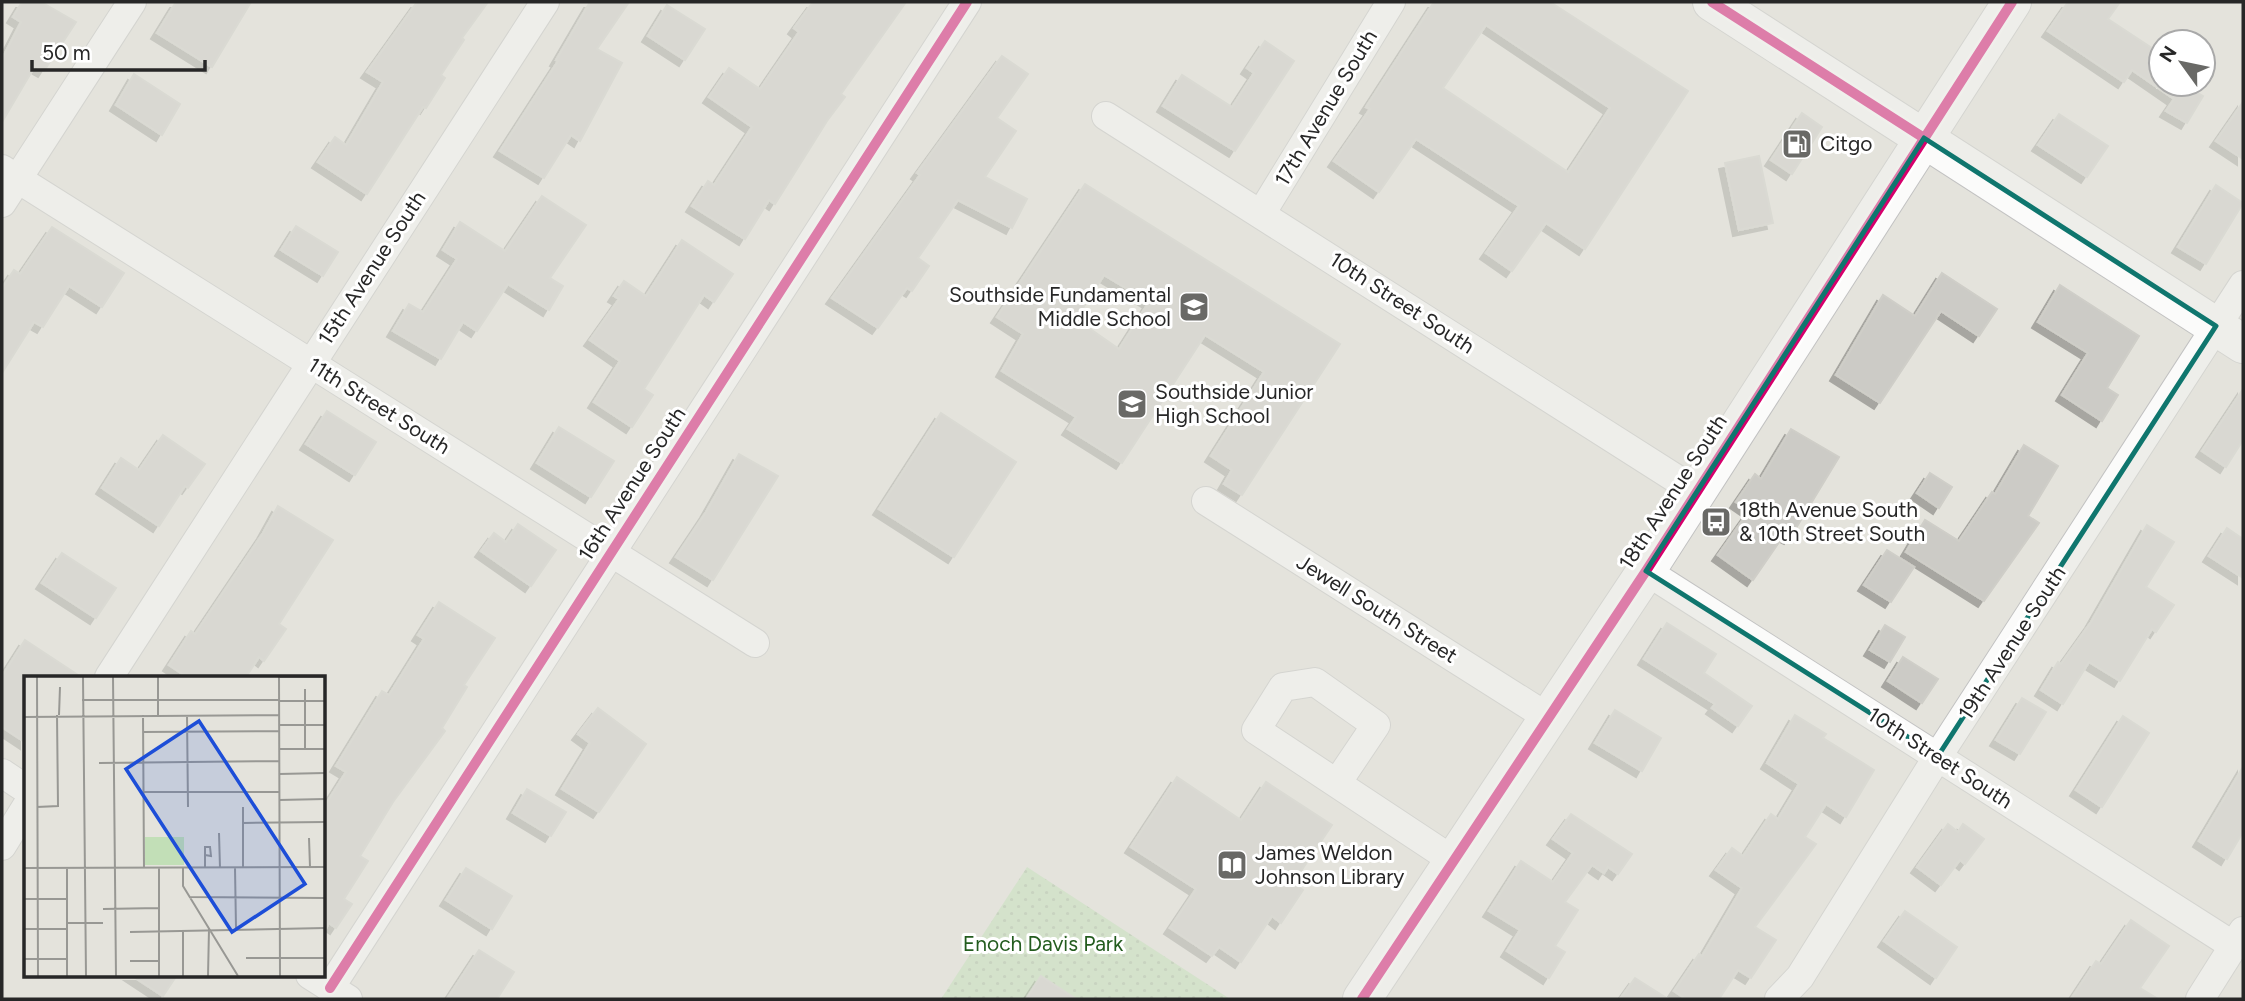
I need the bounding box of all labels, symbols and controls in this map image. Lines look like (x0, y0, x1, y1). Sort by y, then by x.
street label: 17th Avenue South (1269, 25, 1382, 190)
scale bar (32, 28, 205, 72)
north arrow (2147, 28, 2217, 98)
text: 50 m (42, 40, 91, 65)
text: N (2155, 42, 2182, 66)
fuel station icon: Citgo (1780, 127, 1814, 161)
place label: Citgo (1820, 131, 1872, 156)
street label: 15th Avenue South (313, 186, 431, 349)
street label: 10th Street South (1325, 247, 1479, 359)
place label: Southside Fundamental Middle School (949, 282, 1171, 331)
school or university icon: Southside Fundamental Middle School (1177, 290, 1211, 324)
street label: 11th Street South (304, 352, 455, 459)
place label: Southside Junior High School (1155, 379, 1313, 428)
school or university icon: Southside Junior High School (1115, 387, 1149, 421)
street label: 16th Avenue South (573, 402, 691, 565)
street label: 18th Avenue South (1613, 410, 1732, 574)
place label: 18th Avenue South & 10th Street South (1739, 497, 1925, 546)
bus stop icon: 18th Avenue South & 10th Street South (1699, 505, 1733, 539)
street label: Jewell South Street (1292, 549, 1462, 668)
street label: 19th Avenue South (1953, 561, 2071, 724)
inset map (24, 676, 326, 976)
street label: 10th Street South (1863, 702, 2017, 814)
place label: James Weldon Johnson Library (1255, 840, 1404, 889)
library icon: James Weldon Johnson Library (1215, 848, 1249, 882)
park label: Enoch Davis Park (963, 931, 1124, 956)

